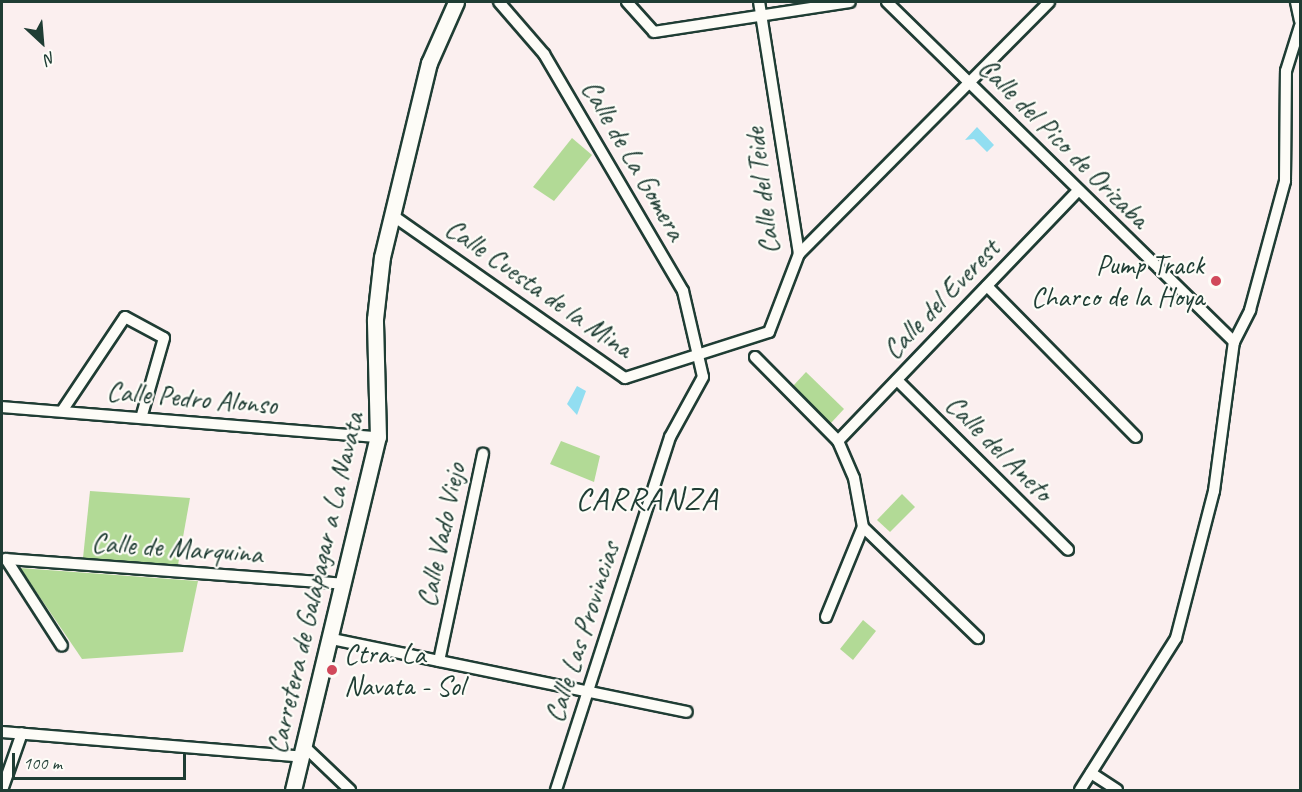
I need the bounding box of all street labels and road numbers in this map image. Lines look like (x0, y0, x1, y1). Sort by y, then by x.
street label: Calle del Pico de Orizaba (972, 51, 1156, 235)
street label: Calle de La Gomera (575, 74, 693, 246)
street label: Calle del Teide (738, 126, 786, 256)
street label: Calle Cuesta de la Mina (439, 211, 639, 365)
street label: Calle del Everest (876, 232, 1006, 366)
street label: Calle Pedro Alonso (105, 374, 279, 422)
street label: Calle del Aneto (939, 388, 1059, 508)
street label: Carretera de Galapagar a La Navata (259, 408, 371, 758)
street label: Calle Vado Viejo (409, 460, 473, 610)
street label: Calle de Marquina (90, 525, 264, 571)
street label: Calle Las Provincias (537, 537, 627, 727)

